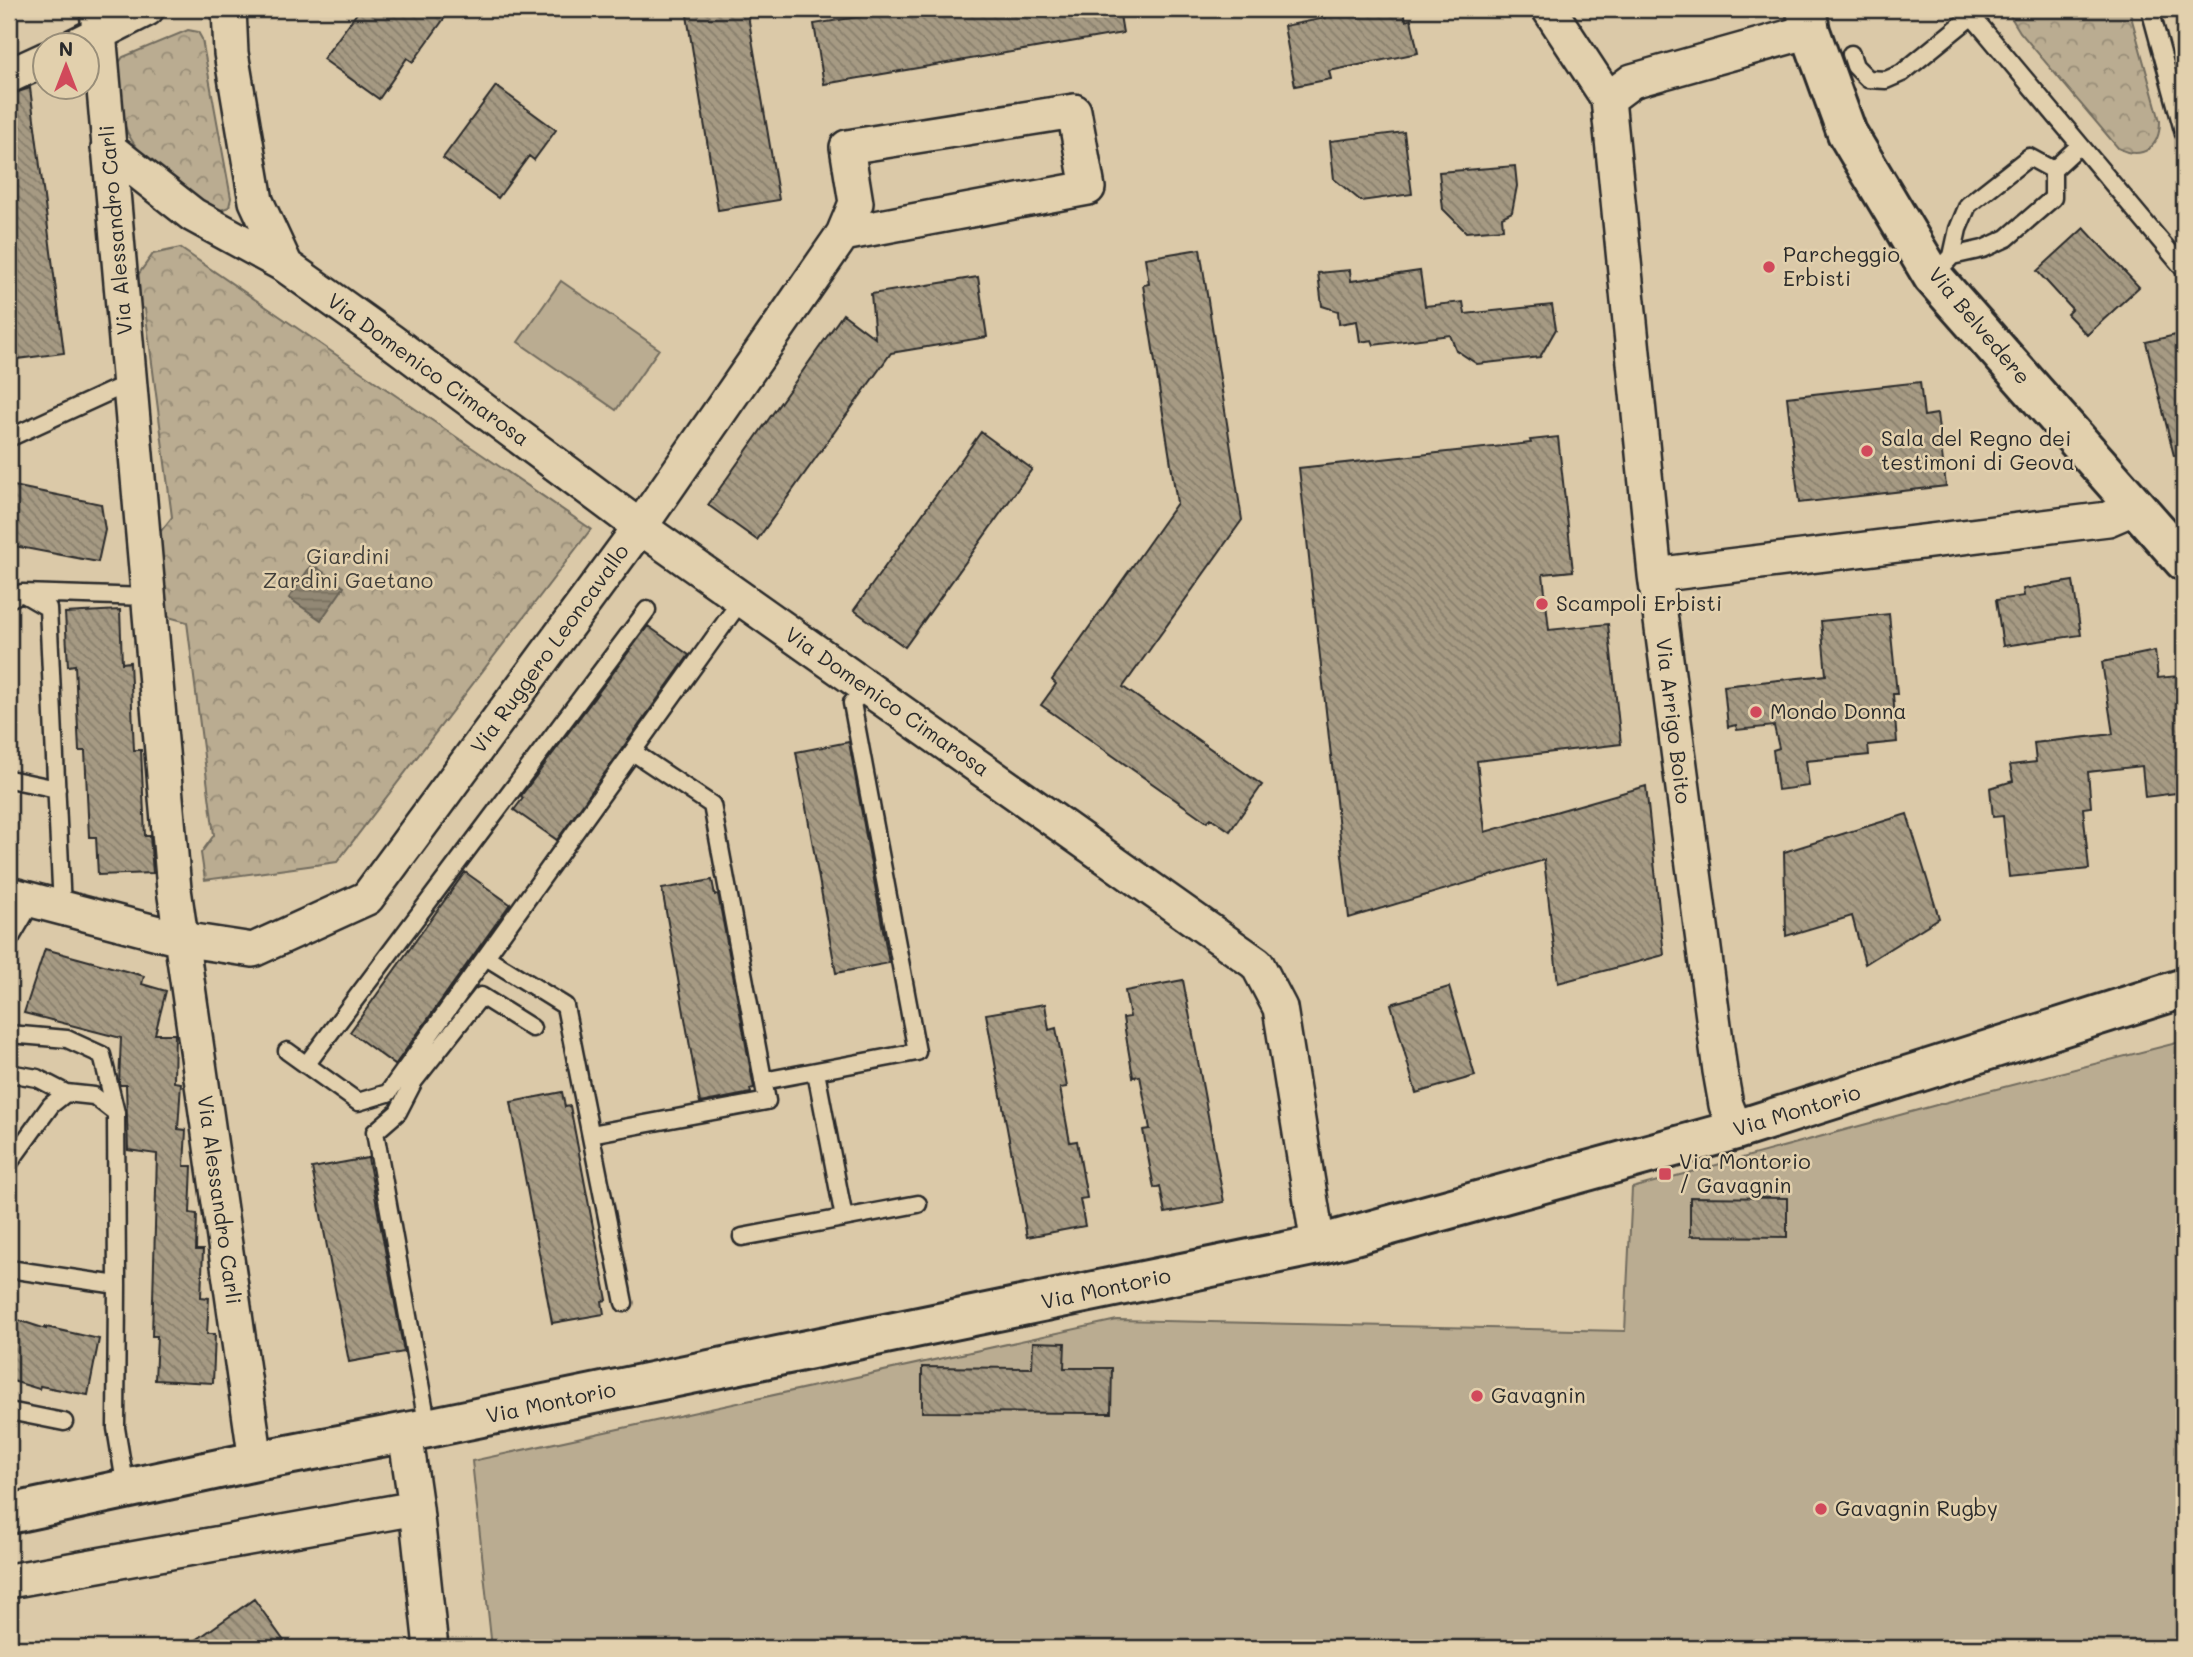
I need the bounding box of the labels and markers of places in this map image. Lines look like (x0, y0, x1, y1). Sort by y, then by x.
place label: Parcheggio Erbisti (1783, 240, 1900, 291)
marker: Parcheggio Erbisti (1761, 259, 1777, 275)
place label: Sala del Regno dei testimoni di Geova (1881, 424, 2075, 475)
marker: Sala del Regno dei testimoni di Geova (1859, 443, 1875, 459)
place label: Scampoli Erbisti (1556, 589, 1722, 616)
marker: Scampoli Erbisti (1534, 596, 1550, 612)
place label: Mondo Donna (1770, 697, 1907, 724)
marker: Mondo Donna (1748, 704, 1764, 720)
place label: Via Montorio / Gavagnin (1679, 1147, 1811, 1198)
marker: Via Montorio / Gavagnin (1657, 1166, 1673, 1182)
place label: Gavagnin (1491, 1381, 1586, 1408)
marker: Gavagnin (1469, 1388, 1485, 1404)
place label: Gavagnin Rugby (1835, 1494, 1998, 1521)
marker: Gavagnin Rugby (1813, 1501, 1829, 1517)

